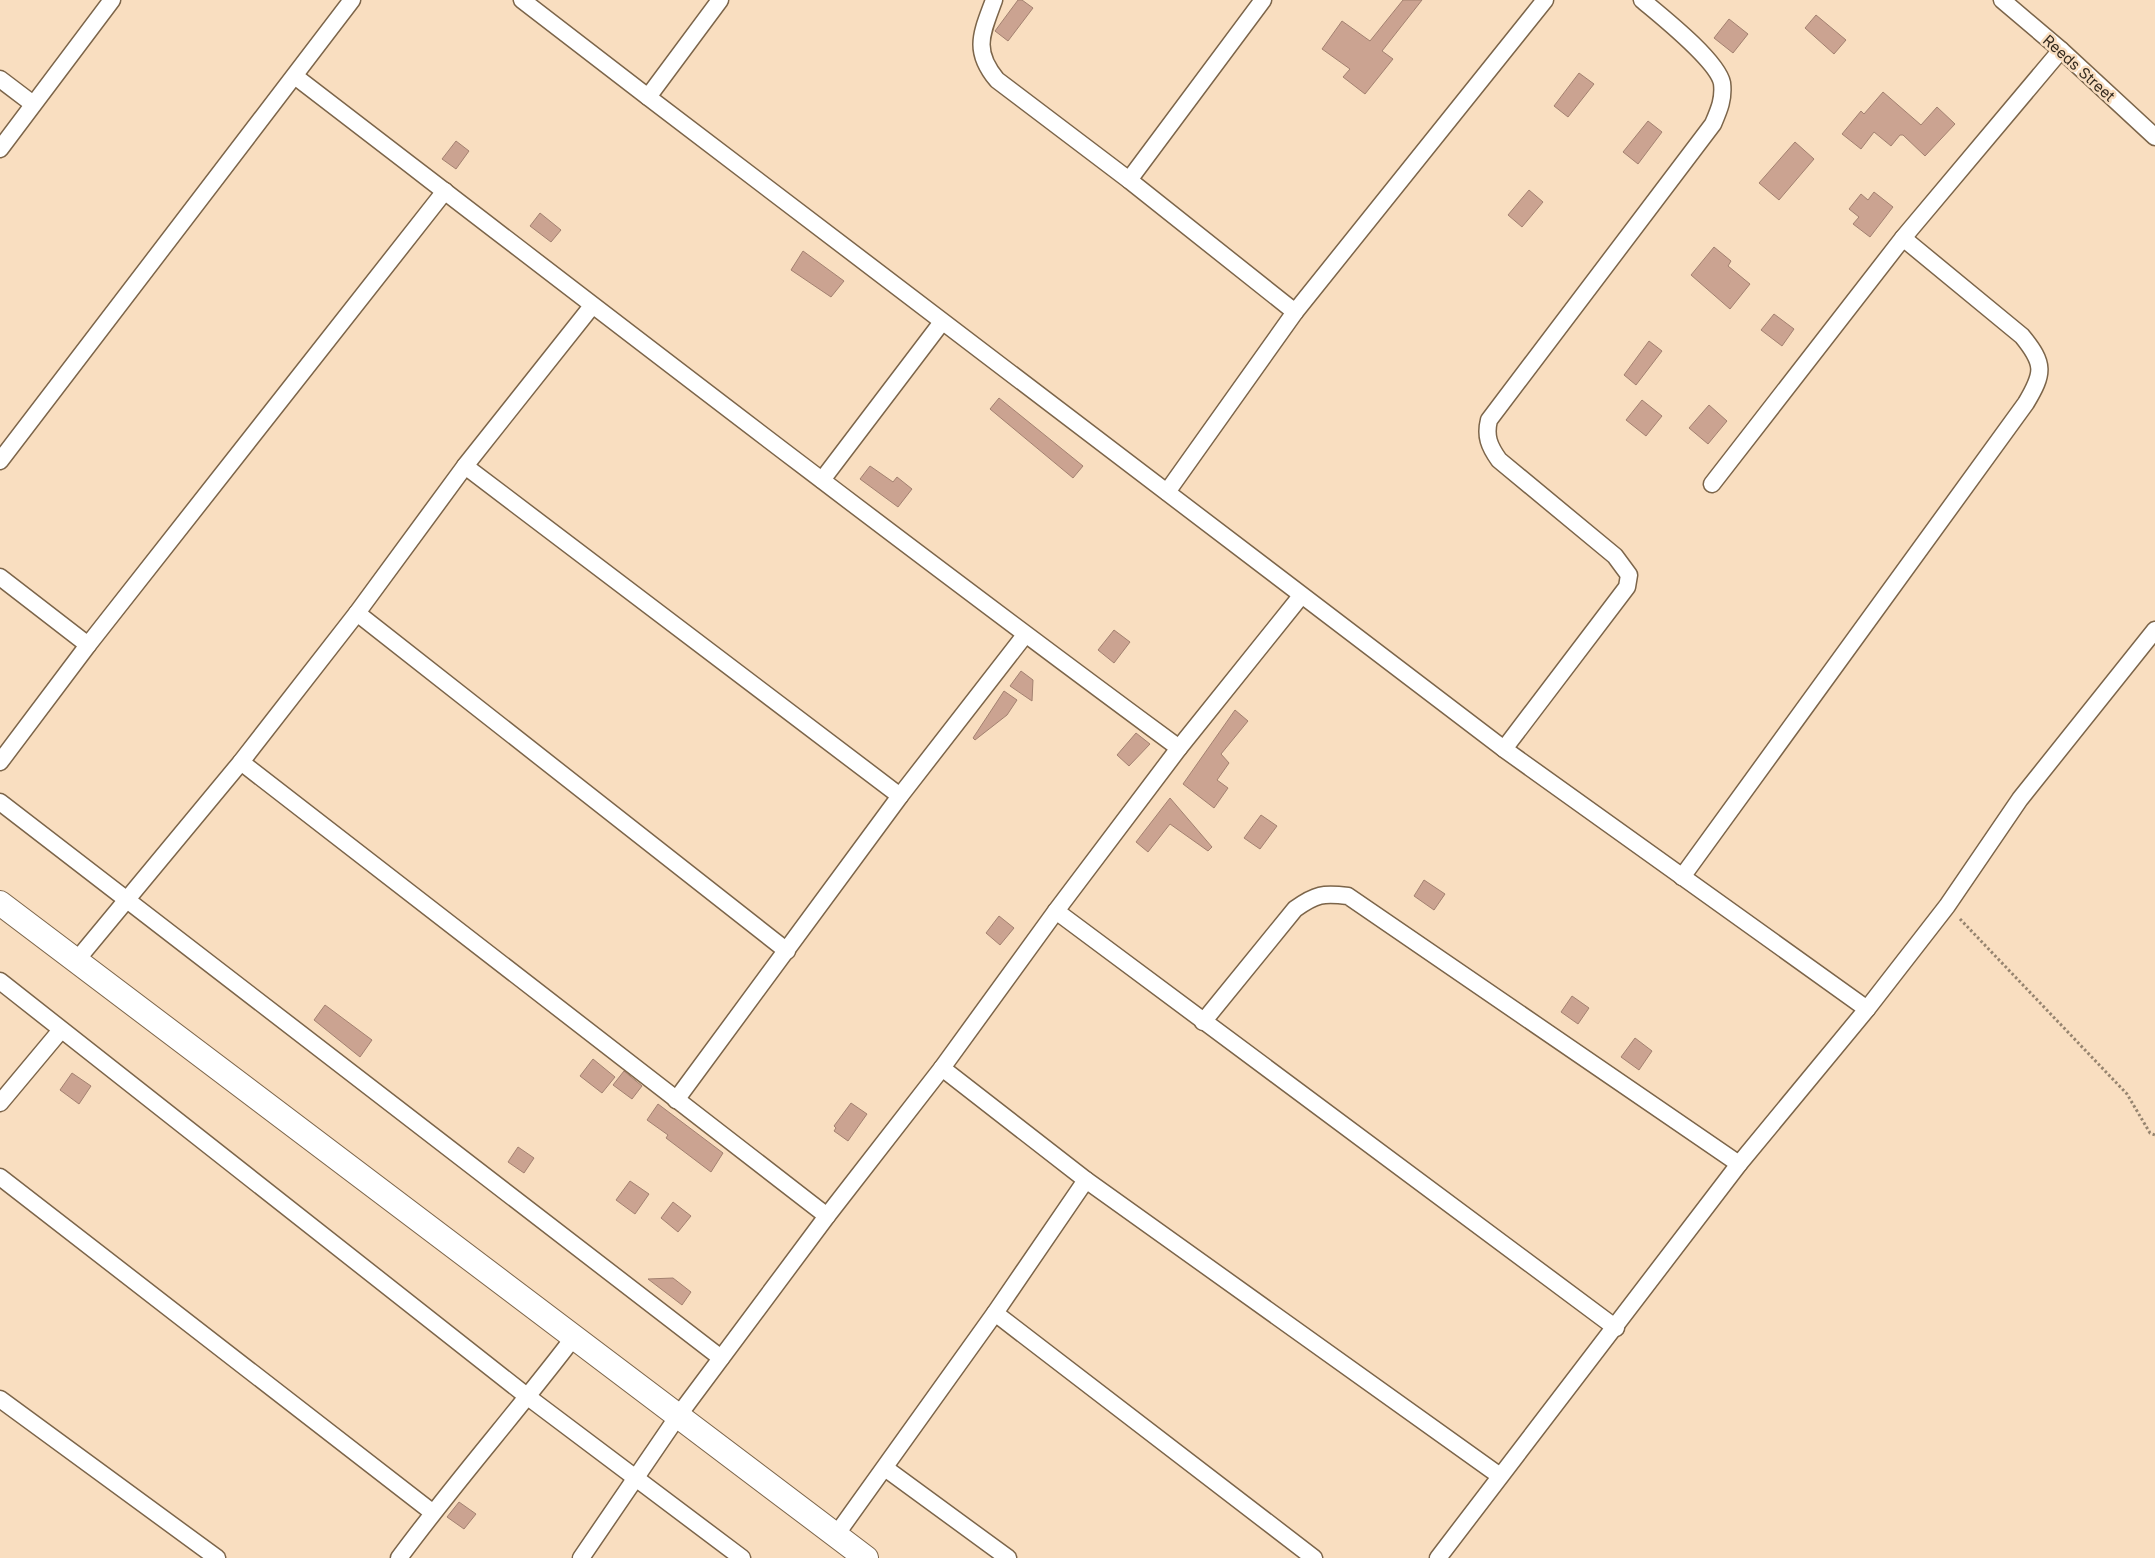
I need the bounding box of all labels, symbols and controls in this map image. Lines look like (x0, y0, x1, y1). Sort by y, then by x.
street label: Reeds Street (2039, 31, 2119, 105)

